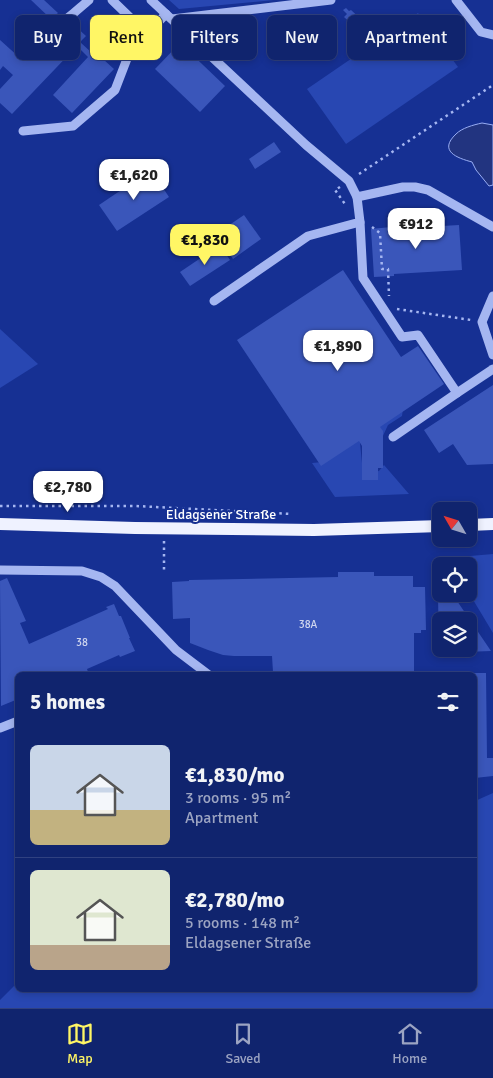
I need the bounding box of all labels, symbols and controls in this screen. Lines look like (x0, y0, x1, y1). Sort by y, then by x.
chip: Buy (15, 15, 80, 60)
chip: Rent (90, 15, 162, 60)
chip: Filters (172, 15, 257, 60)
chip: New (267, 15, 337, 60)
chip: Apartment (347, 15, 465, 60)
pin: €1,620 (93, 158, 175, 201)
text: €1,620 (110, 165, 158, 185)
pin: €912 (386, 208, 446, 250)
text: €912 (399, 214, 433, 234)
pin: €1,830 (164, 224, 246, 266)
text: €1,830 (181, 230, 229, 250)
pin: €1,890 (297, 330, 379, 372)
text: €1,890 (314, 336, 362, 356)
pin: €2,780 (27, 470, 109, 513)
text: €2,780 (44, 477, 92, 497)
north arrow (432, 502, 478, 548)
map controls (432, 502, 477, 657)
street label: Eldagsener Straße (166, 506, 276, 523)
button: locate (432, 557, 477, 602)
button: layers (432, 612, 477, 657)
house number: 38A (299, 618, 318, 631)
house number: 38 (76, 636, 88, 649)
icon: filters (434, 688, 462, 716)
text: 5 homes (30, 689, 105, 715)
text: €1,830/mo (185, 762, 284, 788)
icon: home (70, 765, 130, 825)
text: 3 rooms · 95 m² (185, 788, 291, 808)
text: Apartment (185, 808, 258, 828)
text: €2,780/mo (185, 887, 284, 913)
icon: home (70, 890, 130, 950)
text: 5 rooms · 148 m² (185, 913, 300, 933)
text: Eldagsener Straße (185, 933, 311, 953)
tab: Map (66, 1020, 94, 1067)
tab: Saved (225, 1020, 261, 1067)
tab: Home (392, 1020, 427, 1067)

